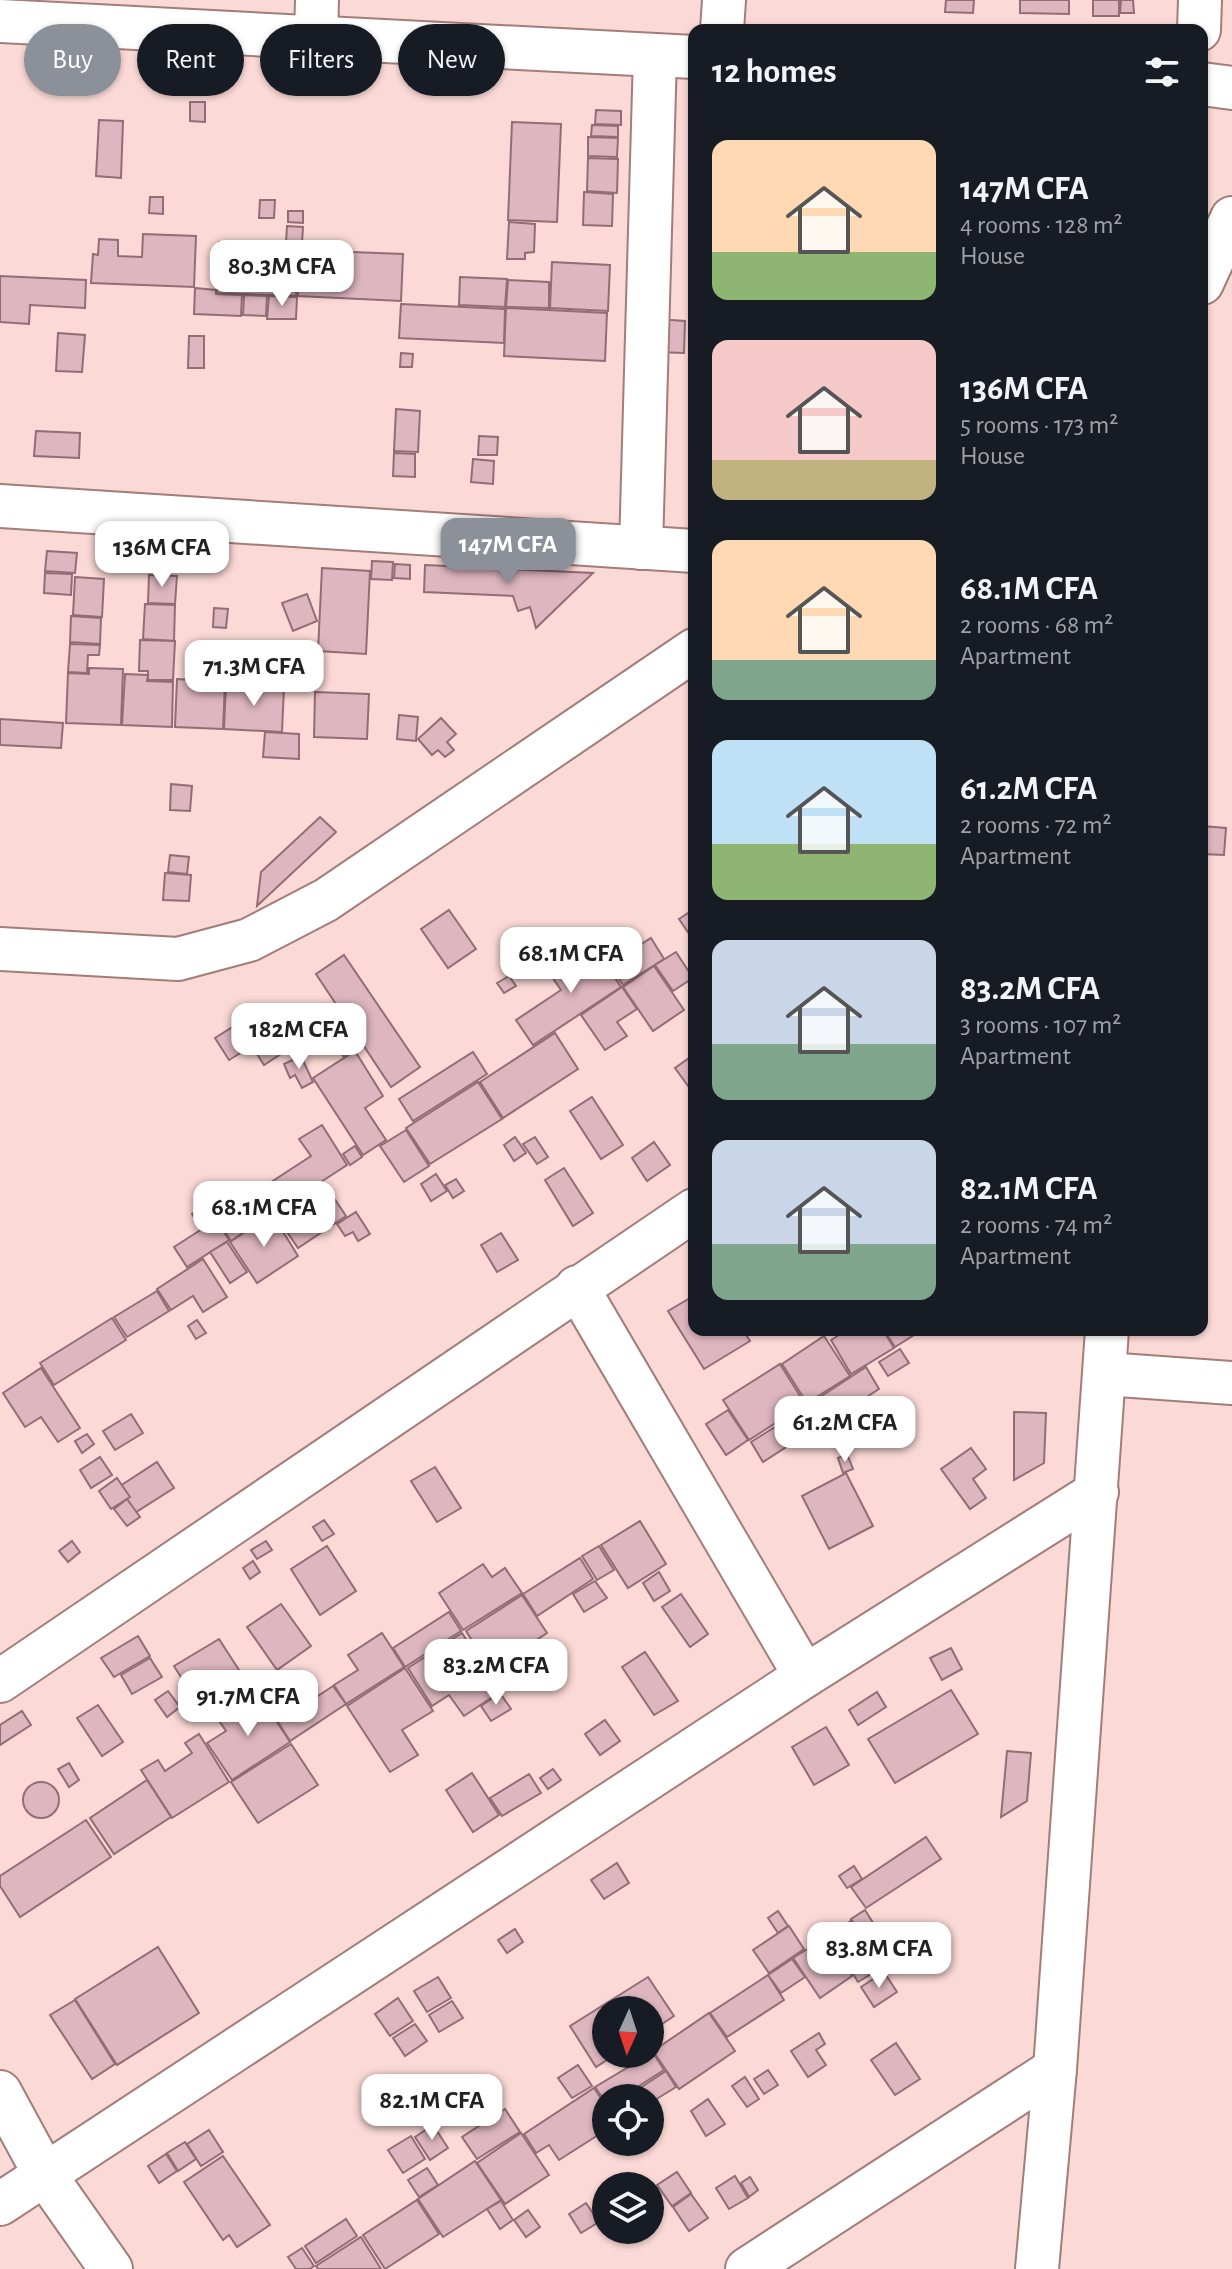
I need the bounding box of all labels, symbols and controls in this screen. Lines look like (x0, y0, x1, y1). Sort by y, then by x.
chip: Buy (24, 24, 121, 96)
chip: Rent (137, 24, 244, 96)
chip: Filters (260, 24, 382, 96)
chip: New (398, 24, 505, 96)
icon: filters (1140, 50, 1184, 94)
text: 12 homes (712, 55, 837, 89)
icon: home (776, 172, 872, 268)
text: 147M CFA (960, 172, 1089, 206)
text: 4 rooms · 128 m² (960, 212, 1123, 238)
pin: 80.3M CFA (190, 240, 374, 308)
text: House (960, 243, 1025, 269)
text: 80.3M CFA (228, 253, 336, 279)
icon: home (776, 372, 872, 468)
text: 136M CFA (960, 372, 1088, 406)
text: 5 rooms · 173 m² (960, 412, 1118, 438)
text: House (960, 443, 1025, 469)
pin: 147M CFA (425, 518, 591, 586)
pin: 136M CFA (79, 521, 245, 589)
text: 147M CFA (459, 531, 557, 557)
text: 136M CFA (113, 534, 211, 560)
icon: home (776, 572, 872, 668)
text: 68.1M CFA (960, 572, 1098, 606)
text: 2 rooms · 68 m² (960, 612, 1113, 638)
pin: 71.3M CFA (162, 640, 346, 708)
text: Apartment (960, 643, 1071, 669)
text: 71.3M CFA (203, 653, 305, 679)
icon: home (776, 772, 872, 868)
text: 61.2M CFA (960, 772, 1097, 806)
text: 2 rooms · 72 m² (960, 812, 1112, 838)
text: Apartment (960, 843, 1071, 869)
pin: 68.1M CFA (479, 927, 663, 995)
text: 68.1M CFA (518, 940, 624, 966)
icon: home (776, 972, 872, 1068)
text: 83.2M CFA (960, 972, 1100, 1006)
pin: 182M CFA (216, 1003, 382, 1071)
text: 3 rooms · 107 m² (960, 1012, 1121, 1038)
text: 182M CFA (249, 1016, 349, 1042)
text: Apartment (960, 1043, 1071, 1069)
icon: home (776, 1172, 872, 1268)
text: 82.1M CFA (960, 1172, 1098, 1206)
pin: 68.1M CFA (172, 1181, 356, 1249)
text: 68.1M CFA (211, 1194, 317, 1220)
text: 2 rooms · 74 m² (960, 1212, 1112, 1238)
text: Apartment (960, 1243, 1071, 1269)
pin: 61.2M CFA (753, 1396, 937, 1464)
text: 61.2M CFA (792, 1409, 898, 1435)
pin: 83.2M CFA (404, 1639, 588, 1707)
text: 83.2M CFA (442, 1652, 550, 1678)
pin: 91.7M CFA (156, 1670, 340, 1738)
text: 91.7M CFA (196, 1683, 300, 1709)
pin: 83.8M CFA (787, 1922, 971, 1990)
text: 83.8M CFA (825, 1935, 933, 1961)
north arrow (592, 1996, 664, 2068)
map controls (592, 1996, 664, 2244)
pin: 82.1M CFA (340, 2074, 524, 2142)
button: locate (592, 2084, 664, 2156)
text: 82.1M CFA (379, 2087, 485, 2113)
button: layers (592, 2172, 664, 2244)

